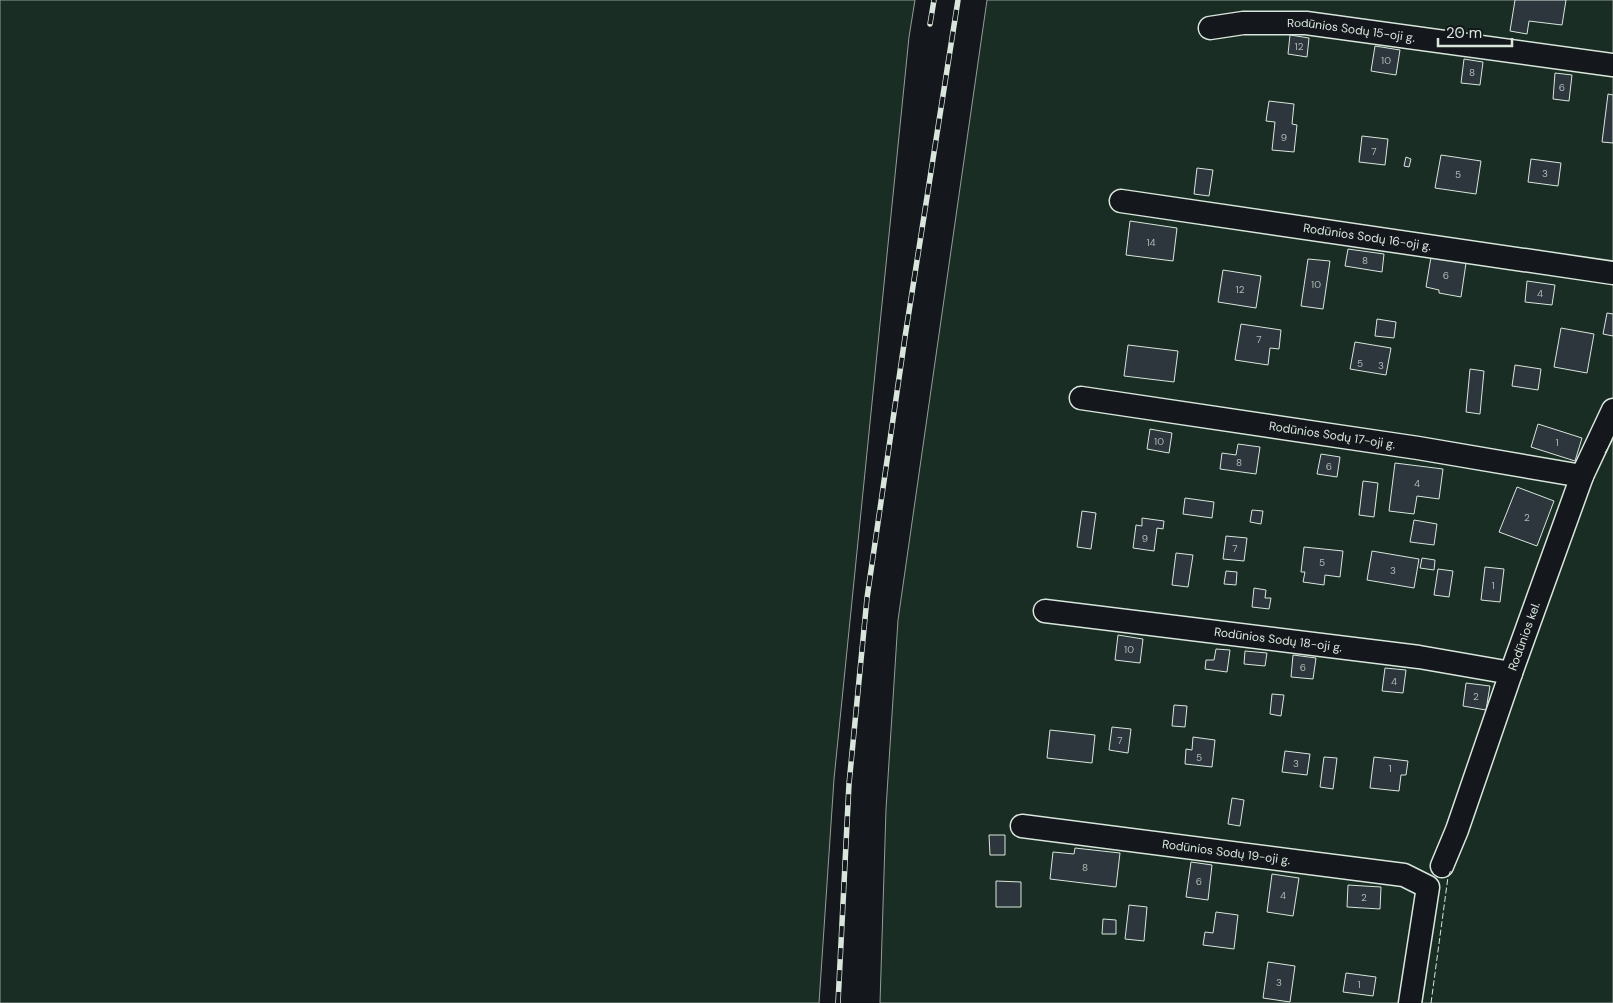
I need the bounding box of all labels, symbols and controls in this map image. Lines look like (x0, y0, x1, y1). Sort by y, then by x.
street label: Rodūnios Sodų 15-oji g. (1287, 15, 1416, 46)
scale bar (1438, 15, 1512, 47)
text: 20 m (1446, 23, 1482, 43)
house number: 12 (1295, 40, 1304, 53)
house number: 10 (1381, 54, 1391, 67)
house number: 8 (1469, 66, 1475, 79)
house number: 6 (1559, 81, 1565, 94)
house number: 9 (1281, 131, 1287, 144)
house number: 7 (1371, 145, 1377, 158)
house number: 3 (1542, 167, 1548, 180)
house number: 5 (1455, 168, 1461, 181)
street label: Rodūnios Sodų 16-oji g. (1302, 220, 1432, 254)
house number: 14 (1146, 236, 1156, 249)
house number: 8 (1362, 254, 1368, 267)
house number: 6 (1443, 269, 1449, 282)
house number: 10 (1311, 278, 1321, 291)
house number: 12 (1236, 283, 1245, 296)
house number: 4 (1537, 287, 1543, 300)
house number: 7 (1256, 333, 1262, 346)
house number: 5 (1357, 357, 1363, 370)
house number: 3 (1378, 359, 1384, 372)
street label: Rodūnios Sodų 17-oji g. (1268, 418, 1397, 453)
house number: 10 (1154, 435, 1164, 448)
house number: 1 (1555, 436, 1559, 449)
house number: 8 (1236, 456, 1242, 469)
house number: 6 (1326, 460, 1332, 473)
house number: 4 (1414, 477, 1420, 490)
house number: 2 (1524, 511, 1530, 524)
house number: 9 (1142, 532, 1148, 545)
house number: 7 (1232, 542, 1238, 555)
house number: 5 (1319, 556, 1325, 569)
house number: 3 (1390, 564, 1396, 577)
house number: 1 (1491, 579, 1495, 592)
street label: Rodūnios kel. (1504, 600, 1544, 673)
street label: Rodūnios Sodų 18-oji g. (1213, 624, 1343, 655)
house number: 10 (1124, 643, 1134, 656)
house number: 6 (1300, 661, 1306, 674)
house number: 4 (1391, 675, 1397, 688)
house number: 2 (1473, 690, 1479, 703)
house number: 7 (1117, 734, 1123, 747)
house number: 5 (1196, 751, 1202, 764)
house number: 3 (1293, 757, 1299, 770)
house number: 1 (1388, 762, 1392, 775)
street label: Rodūnios Sodų 19-oji g. (1161, 836, 1291, 868)
house number: 8 (1082, 861, 1088, 874)
house number: 6 (1196, 875, 1202, 888)
house number: 4 (1280, 889, 1286, 902)
house number: 2 (1361, 891, 1367, 904)
house number: 3 (1276, 976, 1282, 989)
house number: 1 (1357, 978, 1361, 991)

